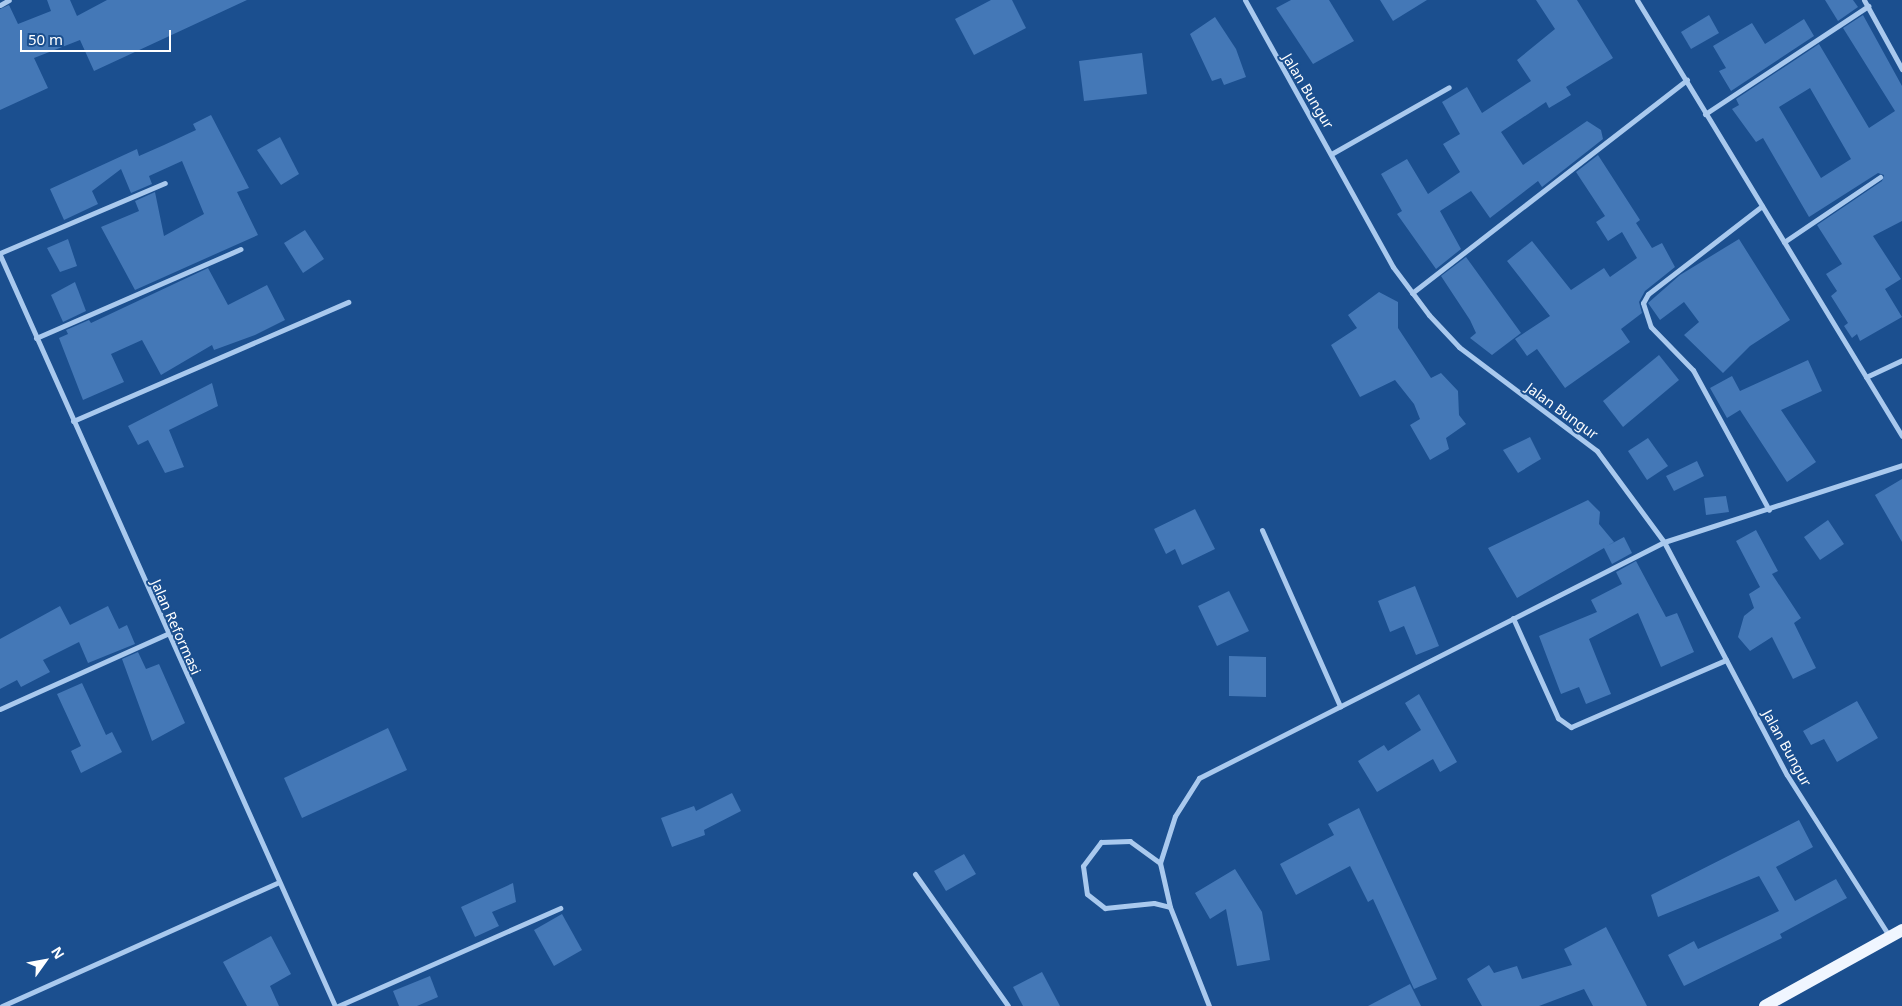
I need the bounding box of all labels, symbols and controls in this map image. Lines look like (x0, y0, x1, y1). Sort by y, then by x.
scale bar (22, 20, 174, 52)
text: 50 m (28, 29, 63, 49)
street label: Jalan Bungur (1279, 50, 1337, 132)
street label: Jalan Bungur (1523, 379, 1601, 443)
street label: Jalan Reformasi (148, 577, 204, 677)
street label: Jalan Bungur (1759, 707, 1815, 789)
north arrow (20, 936, 70, 986)
text: N (47, 943, 69, 963)

